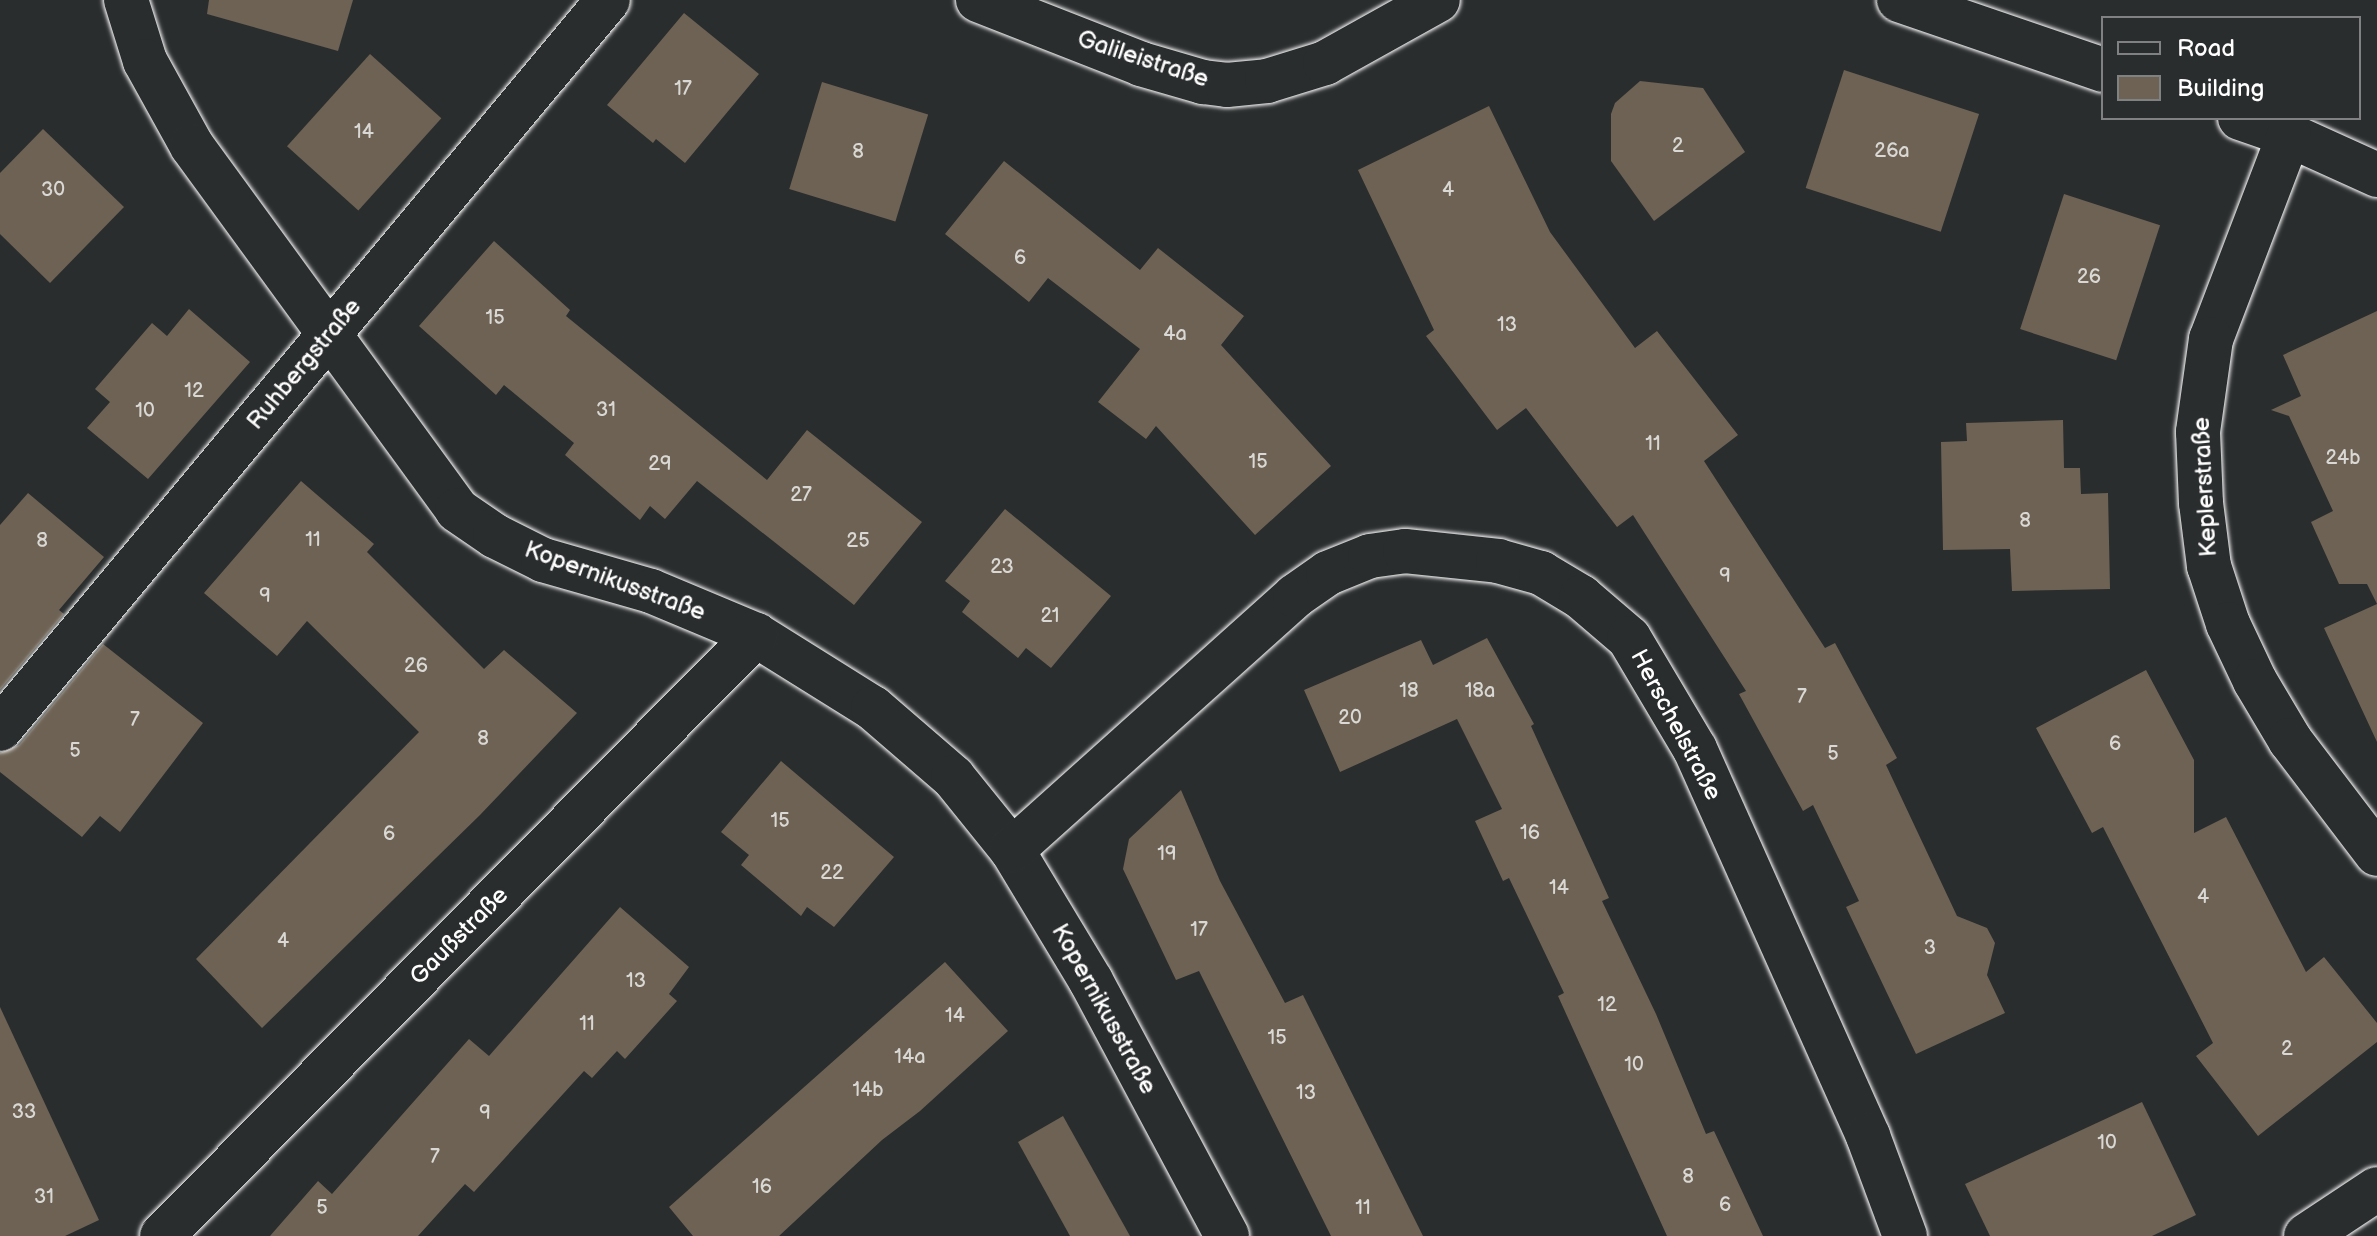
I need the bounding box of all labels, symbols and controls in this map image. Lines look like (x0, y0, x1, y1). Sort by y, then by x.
legend (2101, 16, 2361, 120)
street label: Galileistraße (1074, 24, 1212, 94)
text: Road (2177, 34, 2235, 63)
text: Building (2177, 74, 2264, 103)
house number: 17 (674, 77, 692, 101)
house number: 14 (354, 120, 374, 144)
house number: 2 (1672, 134, 1684, 158)
house number: 26a (1874, 139, 1910, 163)
house number: 8 (852, 140, 864, 164)
house number: 30 (41, 178, 65, 202)
house number: 4 (1442, 178, 1454, 202)
house number: 6 (1014, 246, 1026, 270)
house number: 26 (2077, 265, 2101, 289)
street label: Ruhbergstraße (241, 293, 367, 435)
house number: 15 (485, 306, 505, 330)
house number: 13 (1497, 313, 1517, 337)
house number: 4a (1163, 322, 1187, 346)
house number: 12 (184, 379, 204, 403)
house number: 31 (596, 398, 616, 422)
house number: 10 (135, 399, 155, 423)
street label: Keplerstraße (2187, 416, 2223, 558)
house number: 11 (1645, 432, 1661, 456)
house number: 24b (2326, 446, 2360, 470)
house number: 15 (1248, 450, 1268, 474)
house number: 29 (648, 452, 672, 476)
house number: 27 (790, 483, 812, 507)
house number: 8 (2019, 509, 2031, 533)
house number: 11 (305, 528, 321, 552)
house number: 8 (36, 529, 48, 553)
house number: 25 (846, 529, 870, 553)
street label: Kopernikusstraße (521, 535, 709, 627)
house number: 23 (990, 555, 1014, 579)
house number: 9 (1719, 564, 1731, 588)
house number: 9 (259, 584, 271, 608)
house number: 21 (1040, 604, 1060, 628)
street label: Herschelstraße (1624, 645, 1728, 805)
house number: 26 (404, 654, 428, 678)
house number: 18 (1399, 679, 1419, 703)
house number: 18a (1465, 679, 1495, 703)
house number: 7 (1797, 685, 1807, 709)
house number: 20 (1338, 706, 1362, 730)
house number: 7 (130, 708, 140, 732)
house number: 8 (477, 727, 489, 751)
house number: 6 (2109, 732, 2121, 756)
house number: 5 (69, 739, 81, 763)
house number: 5 (1827, 742, 1839, 766)
house number: 15 (770, 809, 790, 833)
house number: 16 (1520, 821, 1540, 845)
house number: 6 (383, 822, 395, 846)
house number: 19 (1157, 842, 1177, 866)
house number: 22 (820, 861, 844, 885)
house number: 14 (1549, 876, 1569, 900)
street label: Gaußstraße (404, 881, 514, 991)
house number: 4 (2197, 885, 2209, 909)
house number: 17 (1190, 918, 1208, 942)
street label: Kopernikusstraße (1045, 919, 1163, 1099)
house number: 4 (277, 929, 289, 953)
house number: 3 (1924, 936, 1936, 960)
house number: 13 (626, 969, 646, 993)
house number: 12 (1597, 993, 1617, 1017)
house number: 14 (945, 1004, 965, 1028)
house number: 11 (579, 1012, 595, 1036)
house number: 15 (1267, 1026, 1287, 1050)
house number: 2 (2281, 1037, 2293, 1061)
house number: 14a (894, 1045, 926, 1069)
house number: 10 (1624, 1053, 1644, 1077)
house number: 14b (852, 1078, 884, 1102)
house number: 13 (1296, 1081, 1316, 1105)
house number: 33 (12, 1100, 36, 1124)
house number: 9 (479, 1101, 491, 1125)
house number: 10 (2097, 1131, 2117, 1155)
house number: 7 (430, 1145, 440, 1169)
house number: 8 (1682, 1165, 1694, 1189)
house number: 16 (752, 1175, 772, 1199)
house number: 31 (34, 1185, 54, 1209)
house number: 6 (1719, 1193, 1731, 1217)
house number: 5 (316, 1196, 328, 1220)
house number: 11 (1355, 1196, 1371, 1220)

